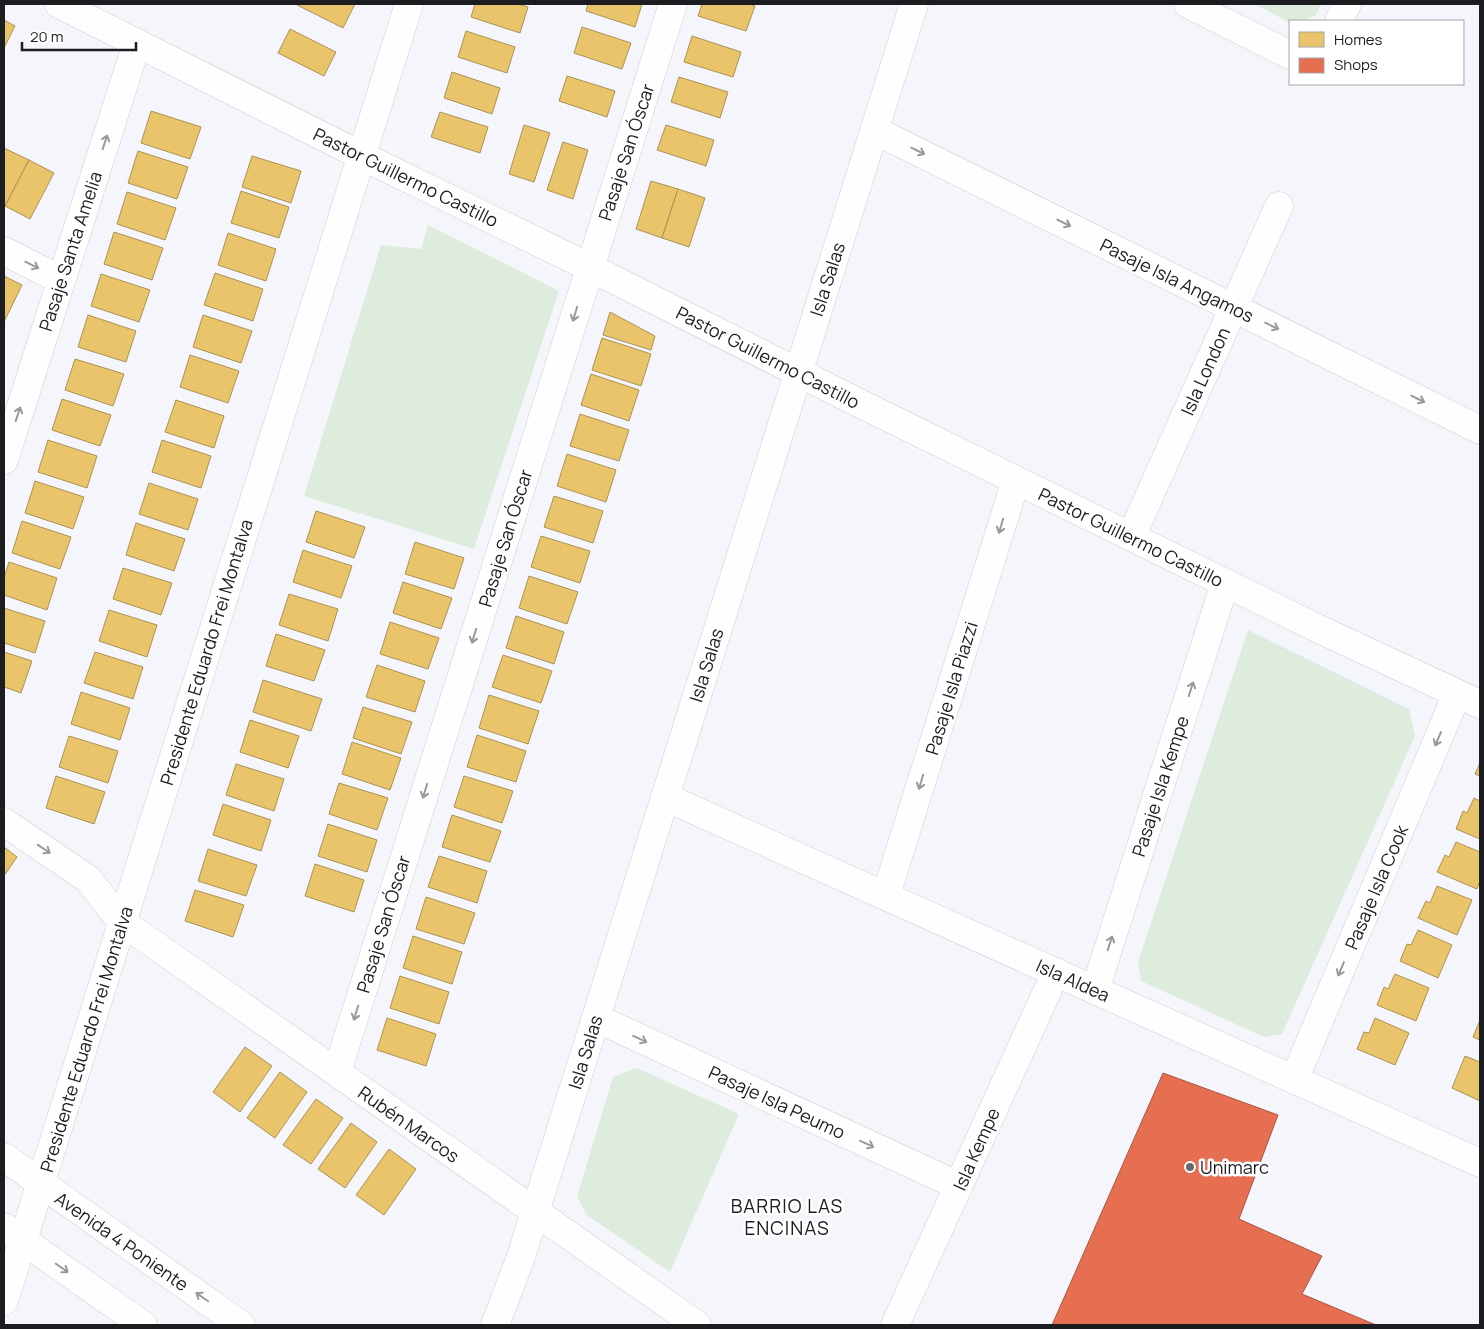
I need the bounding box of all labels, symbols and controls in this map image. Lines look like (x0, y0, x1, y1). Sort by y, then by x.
scale bar (22, 20, 136, 52)
legend (1289, 20, 1464, 85)
text: 20 m (30, 26, 63, 47)
text: Homes (1334, 29, 1383, 50)
text: Shops (1334, 54, 1378, 75)
street label: Pasaje San Óscar (593, 80, 660, 224)
street label: Pastor Guillermo Castillo (310, 122, 502, 232)
one-way arrow (100, 134, 110, 150)
one-way arrow (910, 147, 925, 156)
street label: Pasaje Santa Amelia (33, 168, 107, 334)
one-way arrow (1056, 219, 1071, 228)
street label: Pasaje Isla Angamos (1096, 232, 1258, 328)
street label: Isla Salas (804, 239, 850, 319)
one-way arrow (25, 260, 40, 270)
street label: Pastor Guillermo Castillo (672, 300, 864, 414)
one-way arrow (569, 306, 579, 322)
one-way arrow (1264, 322, 1279, 332)
street label: Isla London (1175, 323, 1235, 419)
one-way arrow (1410, 394, 1425, 404)
one-way arrow (14, 406, 24, 422)
street label: Pasaje San Óscar (473, 466, 537, 610)
street label: Pastor Guillermo Castillo (1035, 482, 1227, 592)
street label: Presidente Eduardo Frei Montalva (154, 516, 258, 788)
one-way arrow (996, 518, 1006, 534)
street label: Pasaje Isla Piazzi (919, 618, 983, 758)
street label: Isla Salas (683, 625, 729, 705)
one-way arrow (468, 628, 478, 644)
one-way arrow (1187, 681, 1197, 697)
street label: Pasaje Isla Kempe (1126, 713, 1194, 859)
one-way arrow (1433, 731, 1443, 746)
one-way arrow (916, 773, 926, 789)
one-way arrow (420, 783, 430, 799)
street label: Pasaje Isla Cook (1339, 820, 1413, 953)
one-way arrow (37, 844, 51, 854)
street label: Pasaje San Óscar (351, 852, 415, 996)
street label: Presidente Eduardo Frei Montalva (34, 903, 138, 1175)
one-way arrow (1105, 936, 1115, 952)
street label: Isla Aldea (1032, 953, 1114, 1007)
one-way arrow (1335, 962, 1344, 977)
one-way arrow (350, 1005, 360, 1021)
street label: Isla Salas (562, 1012, 608, 1092)
one-way arrow (632, 1034, 647, 1044)
street label: Pasaje Isla Peumo (705, 1060, 849, 1144)
street label: Rubén Marcos (354, 1080, 464, 1168)
street label: Isla Kempe (947, 1104, 1005, 1194)
one-way arrow (859, 1139, 874, 1149)
place label: Unimarc (1200, 1155, 1269, 1179)
marker: Unimarc (1184, 1161, 1196, 1173)
street label: Avenida 4 Poniente (51, 1186, 193, 1296)
district label: BARRIO LAS ENCINAS (731, 1193, 843, 1241)
one-way arrow (55, 1263, 69, 1273)
one-way arrow (195, 1292, 209, 1302)

